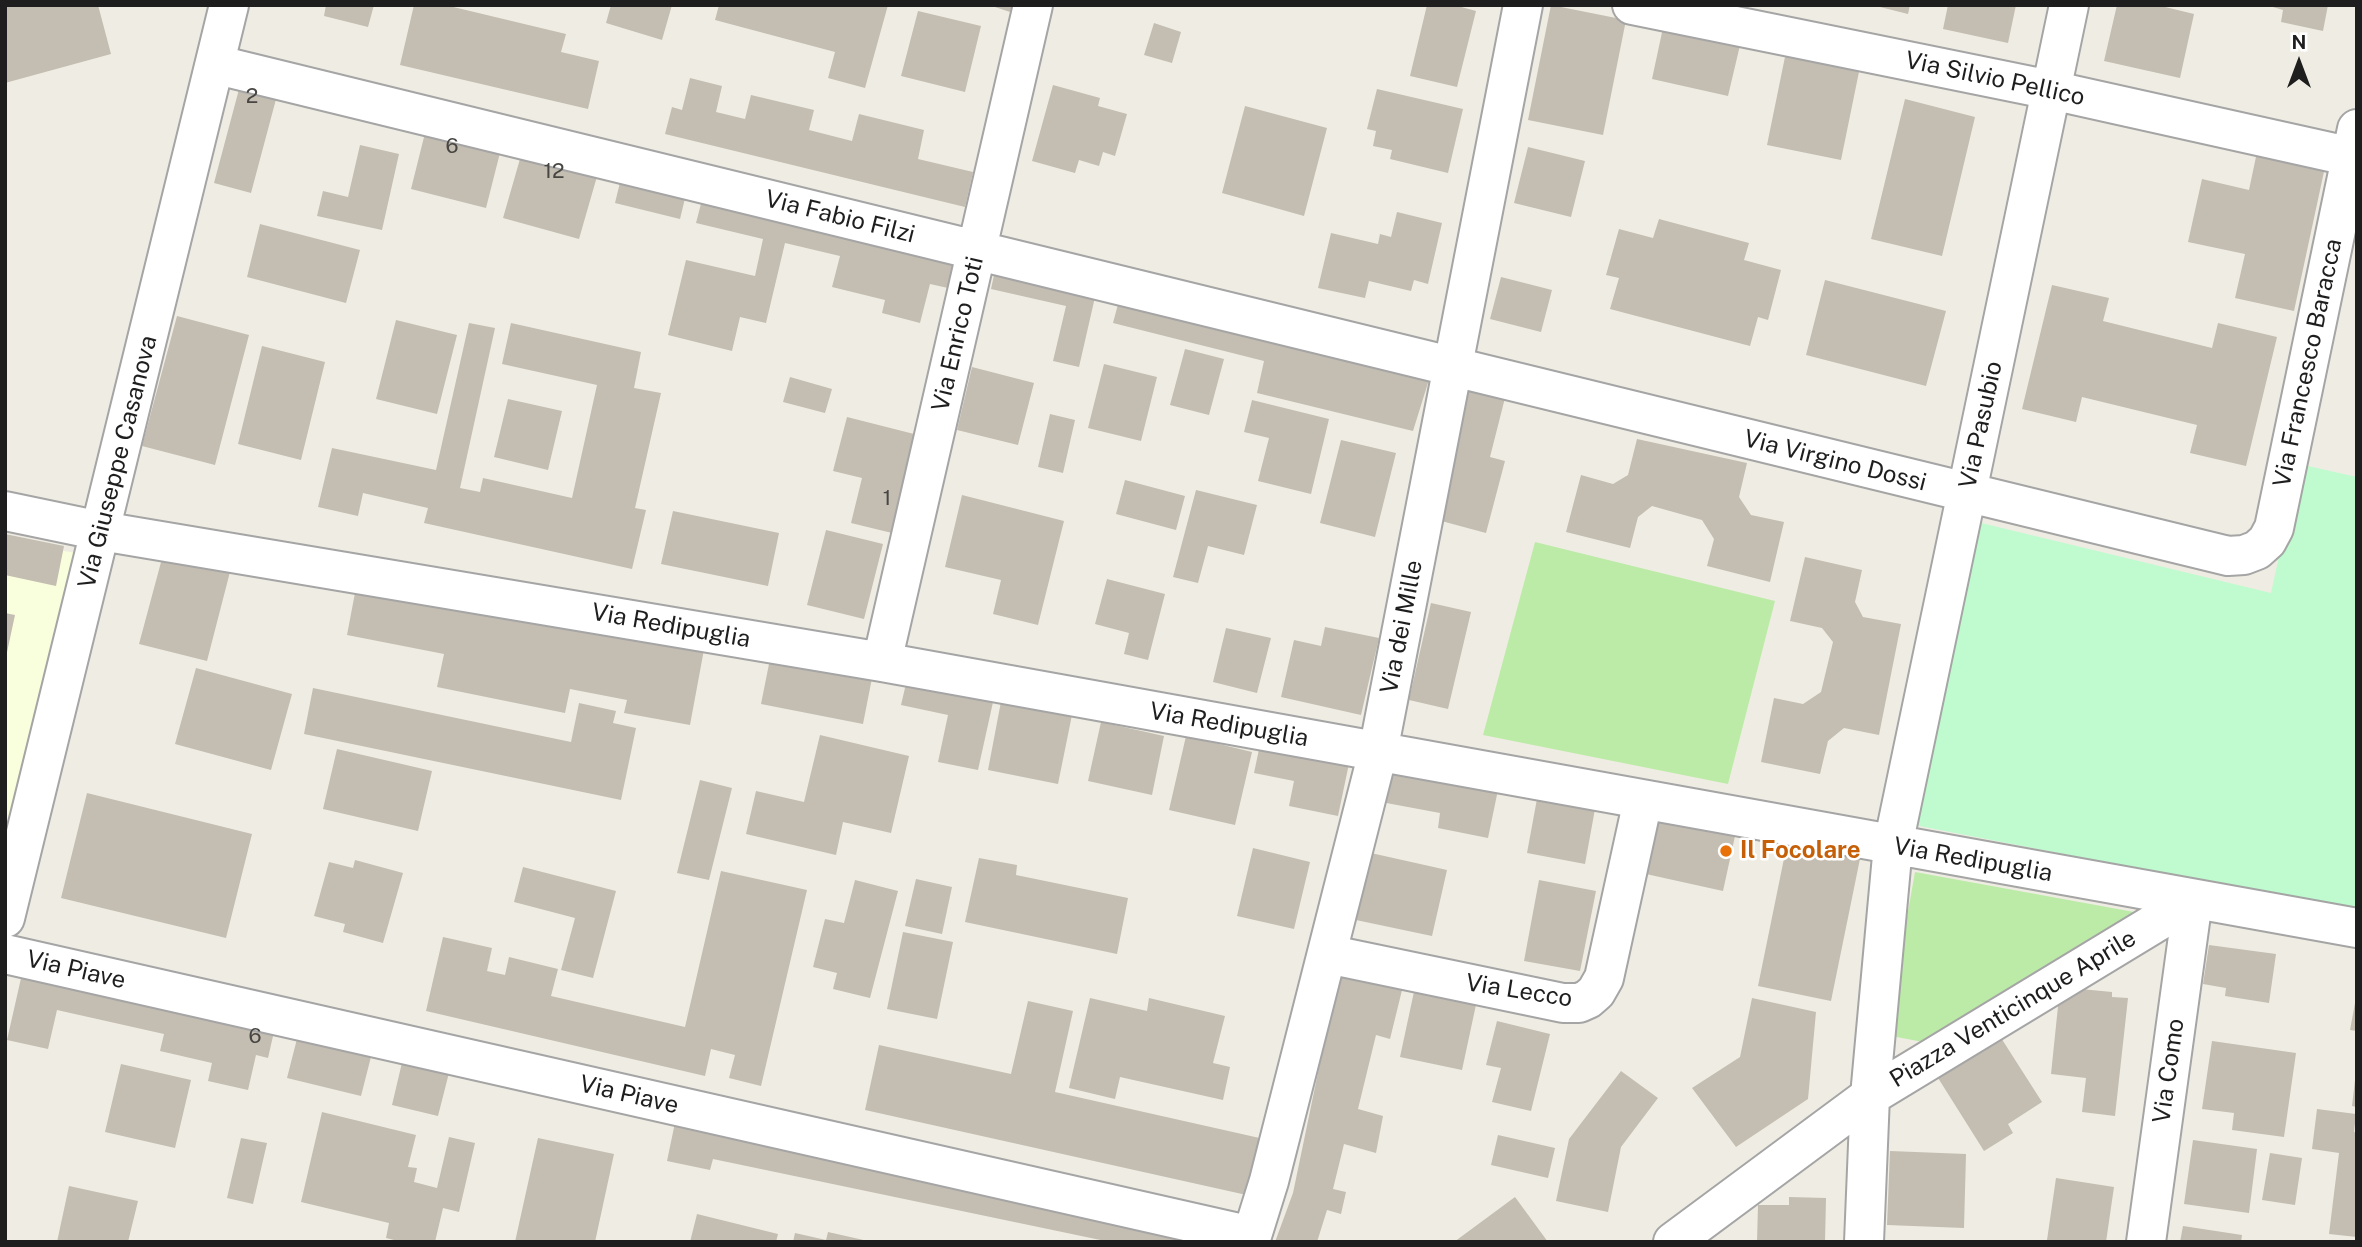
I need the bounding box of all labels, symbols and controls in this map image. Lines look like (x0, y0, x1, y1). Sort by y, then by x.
north arrow (2264, 28, 2334, 98)
text: N (2292, 31, 2306, 53)
street label: Via Silvio Pellico (1903, 46, 2087, 112)
house number: 2 (246, 84, 258, 110)
house number: 6 (445, 134, 459, 160)
house number: 12 (543, 159, 565, 185)
street label: Via Fabio Filzi (762, 184, 918, 250)
street label: Via Francesco Baracca (2268, 236, 2348, 490)
street label: Via Enrico Toti (926, 254, 990, 414)
street label: Via Giuseppe Casanova (73, 333, 163, 591)
street label: Via Pasubio (1953, 359, 2009, 491)
street label: Via Virgino Dossi (1741, 424, 1929, 498)
house number: 1 (883, 486, 891, 512)
street label: Via dei Mille (1375, 558, 1429, 696)
street label: Via Redipuglia (589, 598, 753, 654)
street label: Via Redipuglia (1147, 697, 1311, 753)
street label: Via Redipuglia (1891, 832, 2055, 888)
place label: Il Focolare (1740, 837, 1861, 865)
marker: Il Focolare (1718, 843, 1734, 859)
street label: Piazza Venticinque Aprile (1885, 924, 2141, 1094)
street label: Via Piave (24, 945, 128, 995)
street label: Via Lecco (1464, 968, 1574, 1014)
street label: Via Como (2147, 1017, 2191, 1125)
house number: 6 (248, 1024, 262, 1050)
street label: Via Piave (577, 1070, 681, 1120)

